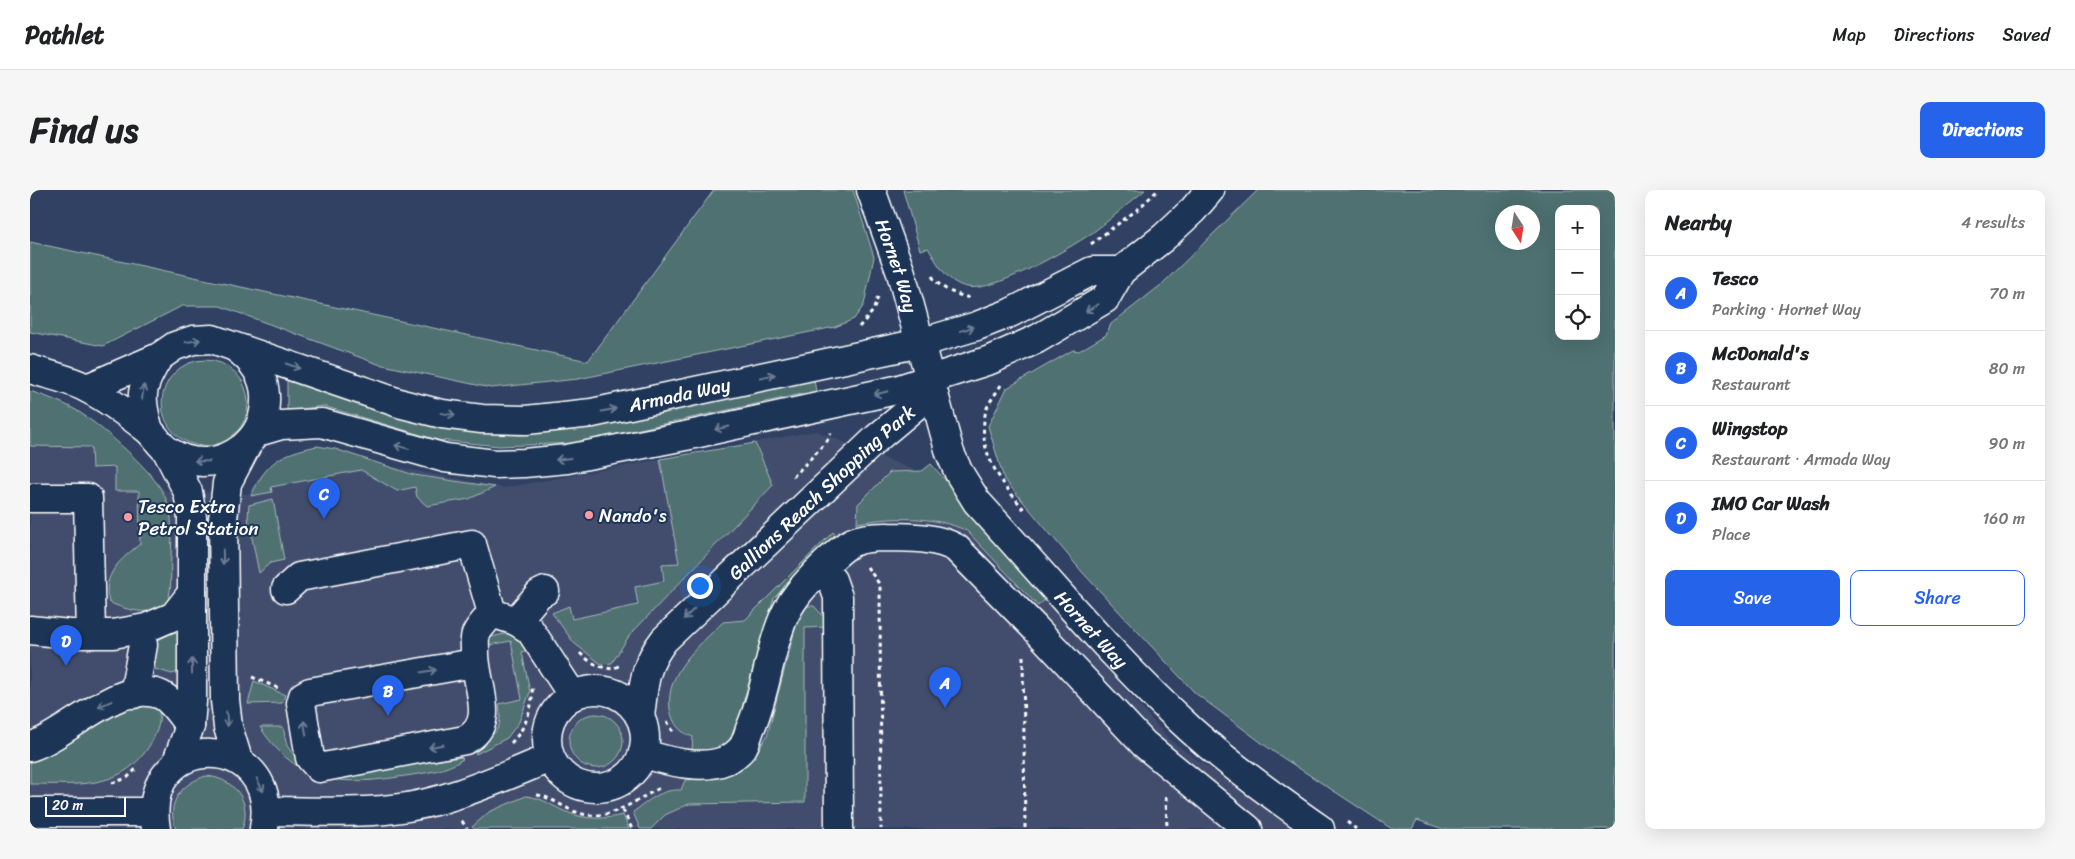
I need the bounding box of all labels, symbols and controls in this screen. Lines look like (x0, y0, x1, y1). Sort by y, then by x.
text: Pathlet (25, 14, 104, 56)
text: Map (1833, 19, 1866, 51)
text: Directions (1894, 19, 1975, 51)
text: Saved (2003, 19, 2050, 51)
text: Find us (30, 99, 138, 161)
button: Directions (1920, 102, 2045, 158)
text: Nearby (1665, 204, 1731, 242)
north arrow (1495, 205, 1540, 250)
map controls (1555, 205, 1600, 340)
button: + (1555, 205, 1600, 250)
text: 4 results (1961, 208, 2025, 237)
street label: Hornet Way (866, 214, 928, 317)
button: − (1555, 250, 1600, 295)
text: Tesco (1712, 262, 1759, 295)
text: A (1676, 279, 1686, 308)
text: 70 m (1989, 279, 2025, 308)
button: locate (1555, 295, 1600, 340)
text: Parking · Hornet Way (1712, 295, 1861, 324)
one-way arrow (1085, 303, 1099, 313)
one-way arrow (958, 324, 974, 334)
one-way arrow (184, 336, 200, 346)
text: McDonald's (1712, 337, 1809, 370)
text: B (1676, 354, 1686, 383)
text: 80 m (1989, 354, 2025, 383)
one-way arrow (285, 362, 301, 372)
street label: Armada Way (625, 367, 733, 421)
text: Restaurant (1712, 370, 1791, 399)
one-way arrow (760, 371, 776, 380)
one-way arrow (138, 385, 148, 401)
one-way arrow (874, 389, 890, 398)
street label: Gallions Reach Shopping Park (720, 395, 923, 588)
one-way arrow (601, 404, 617, 414)
one-way arrow (440, 410, 456, 420)
text: Wingstop (1712, 412, 1788, 445)
one-way arrow (715, 424, 731, 433)
text: C (1676, 429, 1686, 458)
text: 90 m (1989, 429, 2025, 458)
one-way arrow (395, 442, 411, 452)
text: Restaurant · Armada Way (1712, 445, 1890, 474)
one-way arrow (555, 454, 571, 464)
one-way arrow (194, 457, 210, 466)
pin: C (308, 478, 340, 519)
text: IMO Car Wash (1712, 487, 1830, 520)
place label: Tesco Extra Petrol Station (138, 490, 259, 545)
place label: Nando's (599, 499, 667, 532)
text: D (1676, 504, 1686, 533)
text: 160 m (1982, 504, 2025, 533)
marker: Nando's (583, 509, 595, 521)
marker: Tesco Extra Petrol Station (122, 511, 134, 523)
text: Place (1712, 520, 1751, 549)
one-way arrow (218, 548, 228, 564)
button: Save (1665, 570, 1840, 626)
button: Share (1850, 570, 2025, 626)
your location (687, 573, 713, 599)
street label: Hornet Way (1046, 582, 1137, 676)
one-way arrow (684, 608, 696, 620)
pin: D (50, 625, 82, 666)
one-way arrow (187, 658, 197, 674)
one-way arrow (421, 666, 437, 676)
pin: A (929, 667, 961, 708)
pin: B (372, 675, 404, 716)
one-way arrow (98, 700, 113, 709)
one-way arrow (222, 711, 232, 727)
one-way arrow (300, 721, 310, 737)
one-way arrow (428, 742, 444, 752)
one-way arrow (256, 777, 265, 792)
text: 20 m (52, 793, 83, 818)
scale bar (45, 794, 126, 817)

